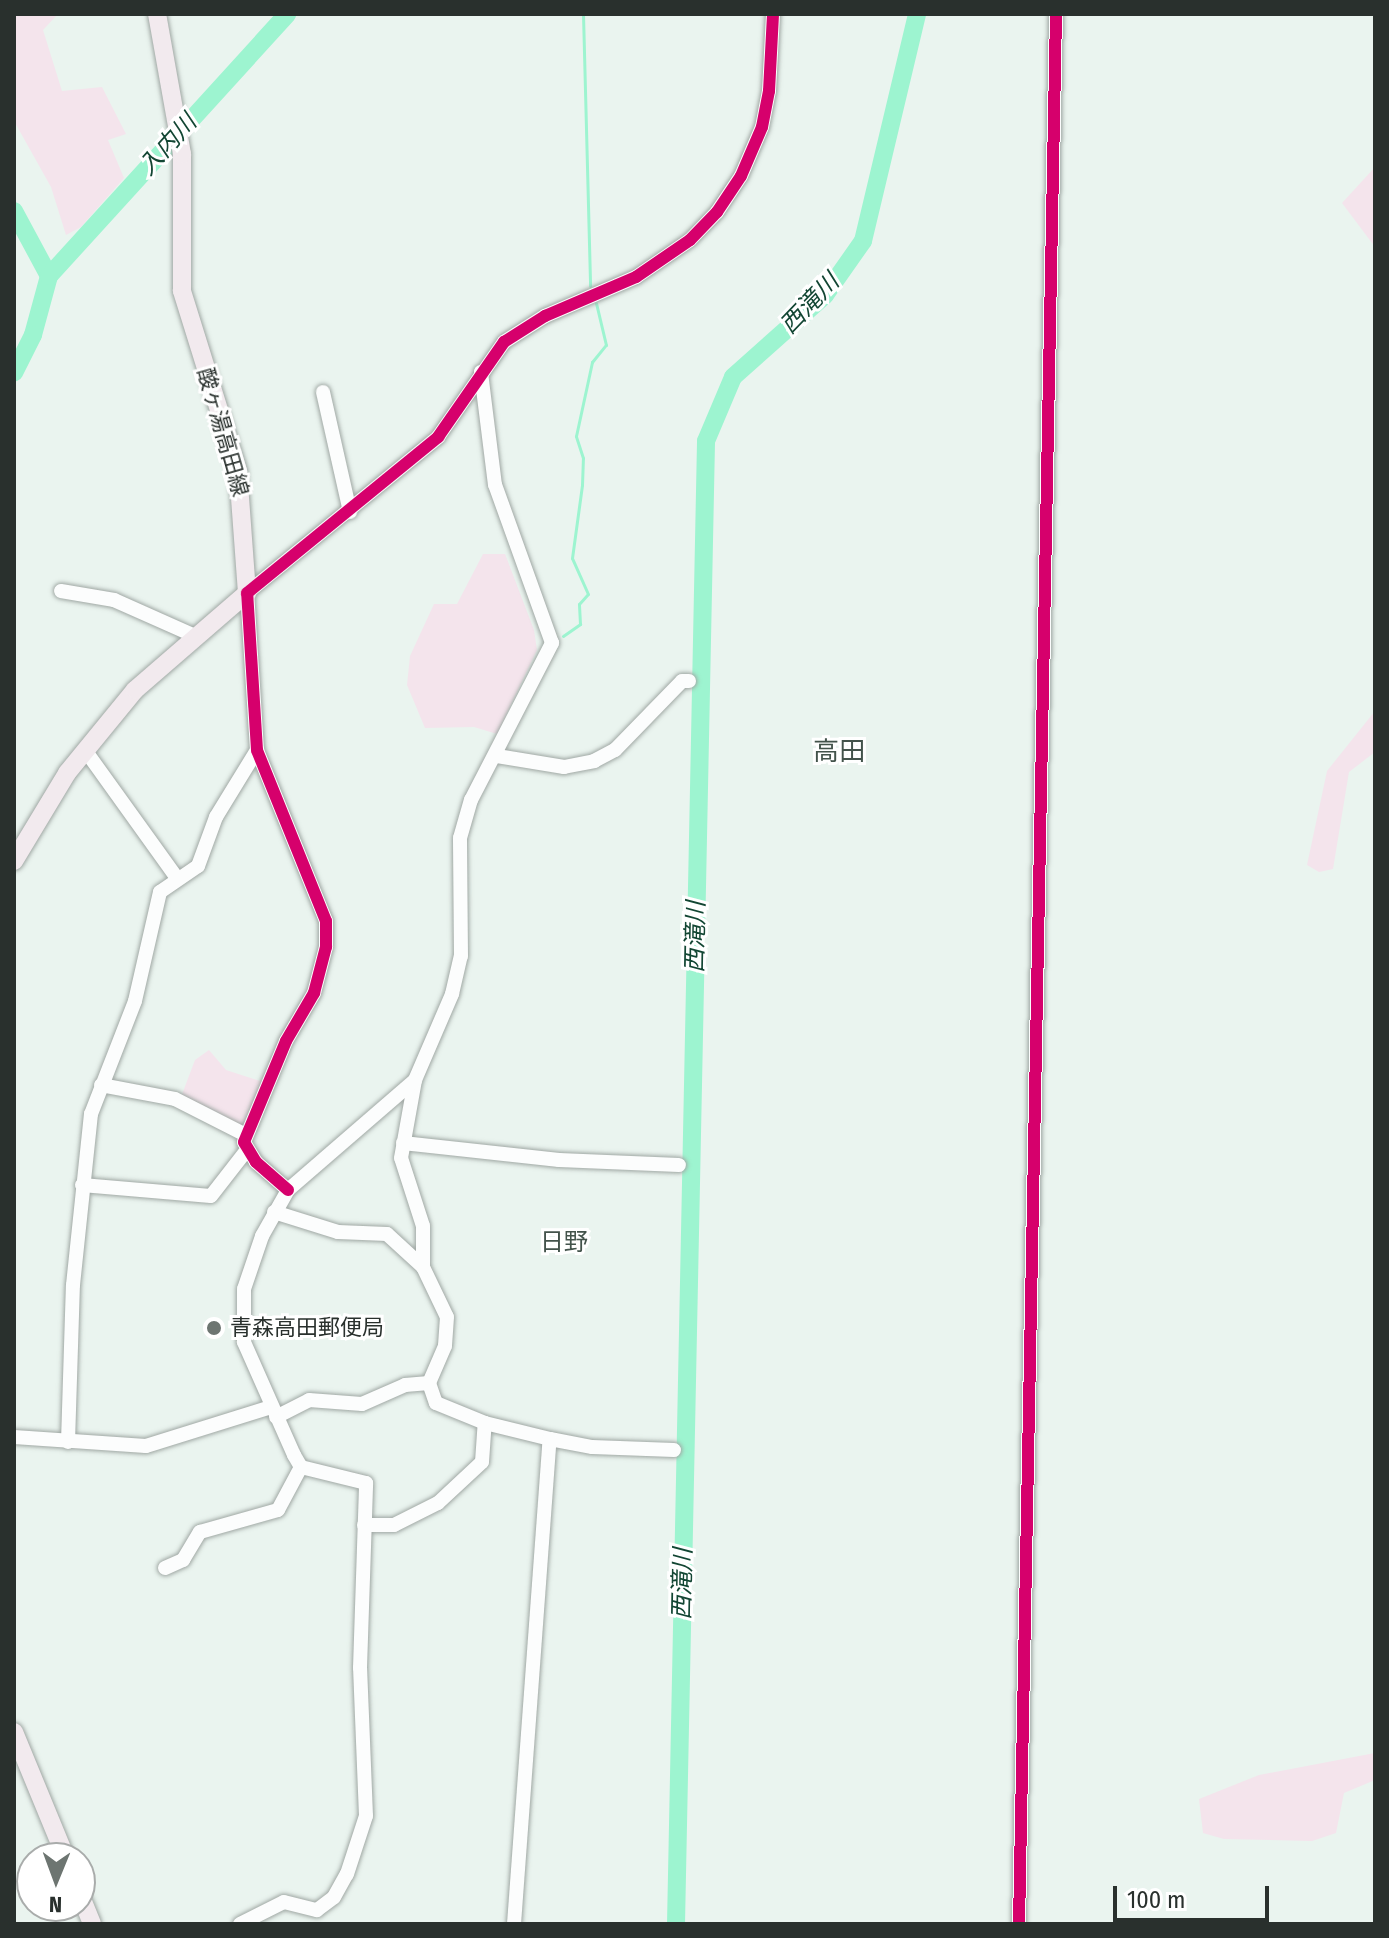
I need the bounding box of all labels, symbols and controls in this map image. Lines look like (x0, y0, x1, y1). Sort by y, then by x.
water label: 入内川 (133, 109, 203, 181)
water label: 西滝川 (775, 268, 845, 340)
street label: 酸ヶ湯高田線 (192, 365, 254, 499)
district label: 高田 (813, 736, 865, 768)
water label: 西滝川 (681, 901, 711, 973)
district label: 日野 (540, 1229, 588, 1257)
place label: 青森高田郵便局 (230, 1315, 384, 1341)
marker: 青森高田郵便局 (205, 1319, 223, 1337)
water label: 西滝川 (668, 1548, 698, 1620)
north arrow (16, 1842, 96, 1922)
scale bar (1117, 1870, 1273, 1920)
text: 100 m (1127, 1886, 1185, 1914)
text: N (49, 1891, 62, 1918)

